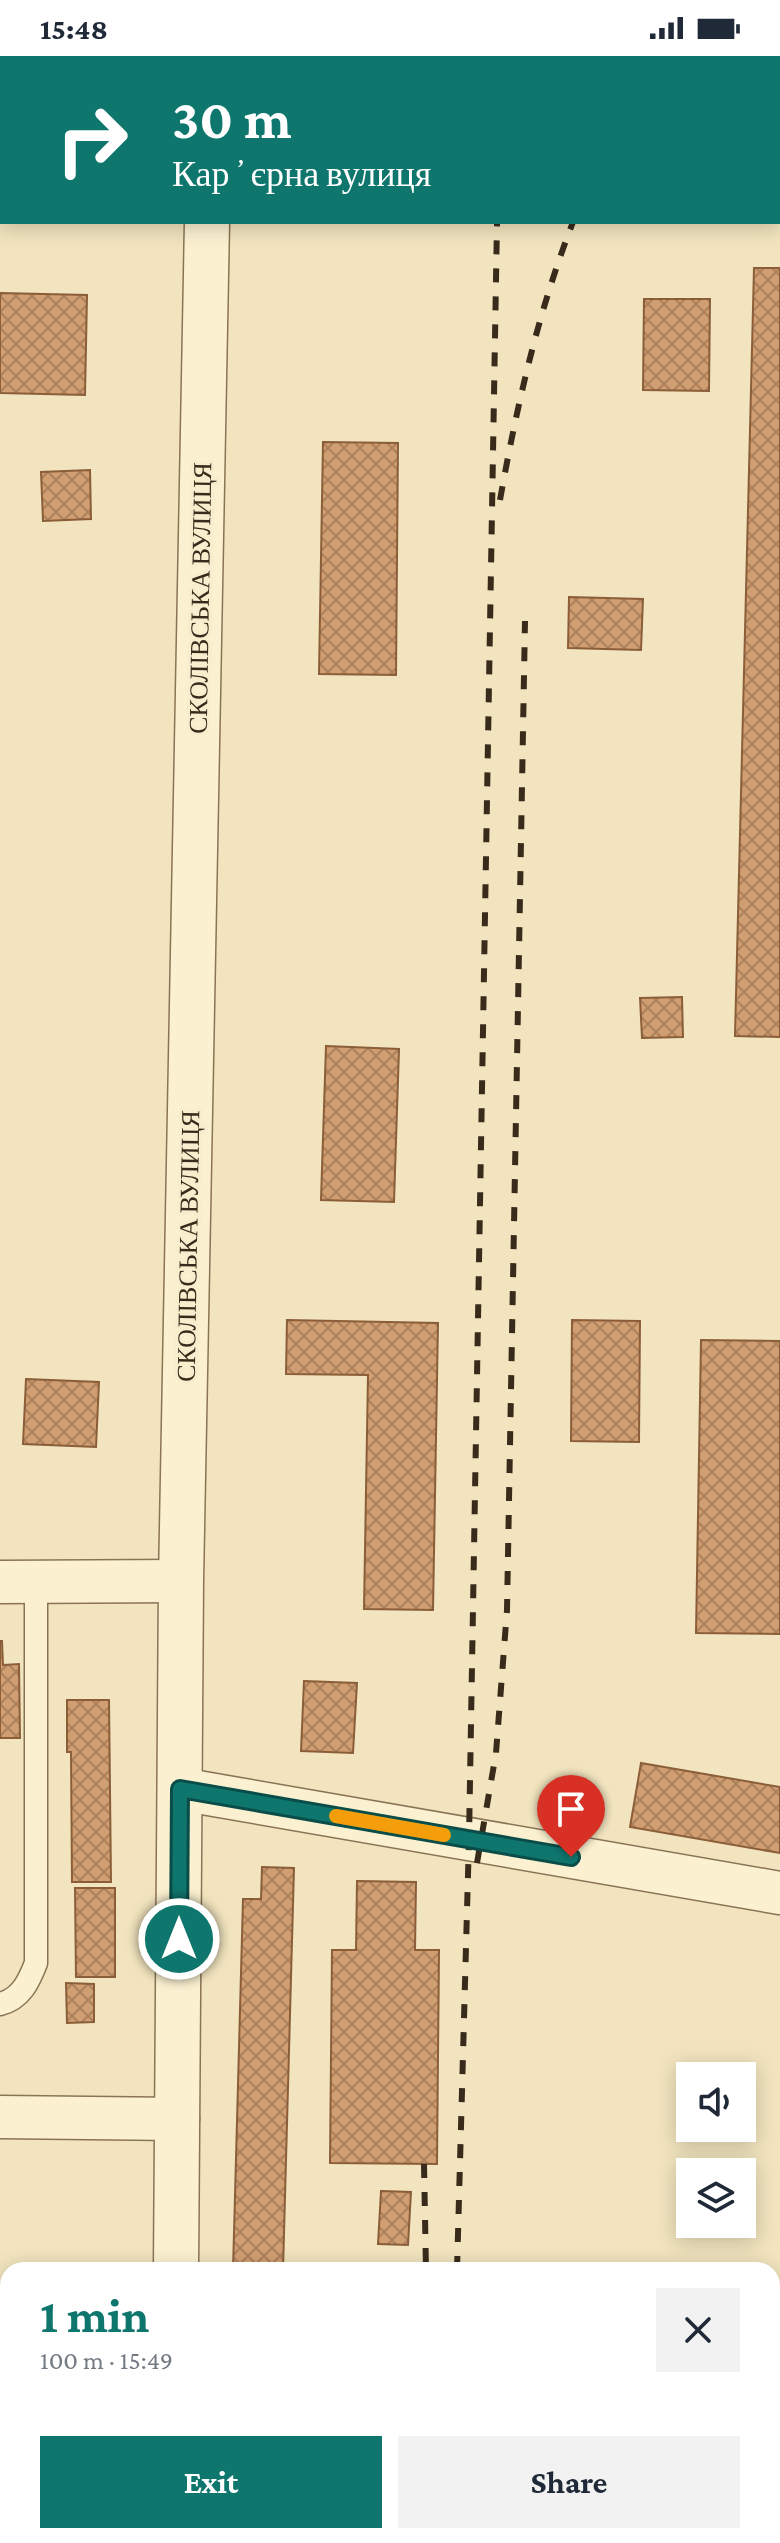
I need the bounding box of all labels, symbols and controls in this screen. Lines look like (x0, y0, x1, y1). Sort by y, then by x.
text: 15:48 (40, 12, 108, 45)
icon: right (40, 88, 144, 192)
text: 30 m (172, 88, 292, 150)
text: Карʼєрна вулиця (172, 154, 431, 194)
street label: СКОЛІВСЬКА ВУЛИЦЯ (184, 462, 217, 734)
street label: СКОЛІВСЬКА ВУЛИЦЯ (172, 1110, 205, 1382)
pin (537, 1775, 605, 1857)
icon: arrive (549, 1787, 593, 1831)
position arrow (137, 1897, 221, 1981)
map controls (676, 2062, 756, 2238)
button: sound (676, 2062, 756, 2142)
button: layers (676, 2158, 756, 2238)
button: close (656, 2288, 740, 2372)
text: 1 min (40, 2289, 149, 2342)
text: 100 m · 15:49 (40, 2346, 173, 2375)
button: Exit (40, 2436, 382, 2528)
button: Share (398, 2436, 740, 2528)

